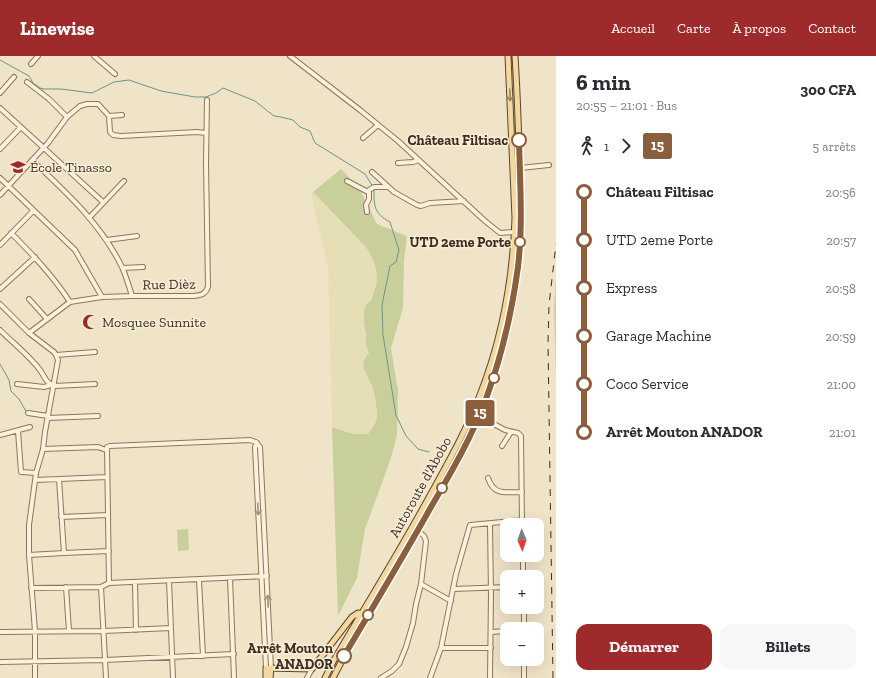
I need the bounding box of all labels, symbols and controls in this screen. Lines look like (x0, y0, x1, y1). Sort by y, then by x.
text: Linewise (20, 17, 95, 40)
text: Accueil (611, 20, 655, 37)
text: Carte (677, 20, 711, 37)
text: À propos (733, 20, 786, 37)
text: Contact (808, 20, 856, 37)
text: 6 min (576, 69, 631, 96)
text: 300 CFA (800, 81, 856, 99)
one-way arrow (506, 88, 513, 101)
text: 20:55 – 21:01 · Bus (576, 98, 677, 113)
place label: Château Filtisac (408, 132, 508, 149)
marker: Château Filtisac (511, 132, 527, 148)
icon: walk (576, 135, 598, 157)
icon: forward (615, 135, 637, 157)
text: 15 (651, 137, 664, 154)
text: 1 (604, 139, 609, 154)
text: 5 arrêts (813, 139, 856, 154)
school or university icon: École Tinasso (9, 158, 27, 176)
place label: École Tinasso (30, 159, 112, 176)
text: Château Filtisac (606, 183, 714, 201)
text: 20:56 (825, 185, 856, 200)
text: UTD 2eme Porte (606, 231, 713, 249)
text: 20:57 (826, 233, 856, 248)
place label: UTD 2eme Porte (410, 234, 511, 251)
marker: UTD 2eme Porte (514, 236, 526, 248)
street label: Rue Dièz (142, 276, 196, 293)
text: Express (606, 279, 657, 297)
text: 20:58 (825, 281, 856, 296)
mosque icon: Mosquee Sunnite (81, 313, 99, 331)
place label: Mosquee Sunnite (102, 314, 206, 331)
text: Garage Machine (606, 327, 711, 345)
text: 20:59 (825, 329, 856, 344)
unlabelled marker (488, 372, 500, 384)
text: Coco Service (606, 375, 689, 393)
text: 21:00 (826, 377, 856, 392)
line badge: 15 (462, 400, 498, 426)
text: 15 (474, 404, 486, 421)
text: Arrêt Mouton ANADOR (606, 423, 763, 441)
text: 21:01 (829, 425, 856, 440)
street label: Autoroute d'Abobo (386, 434, 455, 541)
unlabelled marker (436, 482, 448, 494)
one-way arrow (254, 502, 262, 515)
north arrow (500, 518, 544, 562)
map controls (500, 518, 544, 666)
button: + (500, 570, 544, 614)
one-way arrow (264, 595, 272, 608)
unlabelled marker (362, 609, 374, 621)
button: − (500, 622, 544, 666)
button: Démarrer (576, 624, 712, 670)
button: Billets (720, 624, 856, 670)
place label: Arrêt Mouton ANADOR (247, 640, 334, 673)
marker: Arrêt Mouton ANADOR (336, 648, 352, 664)

